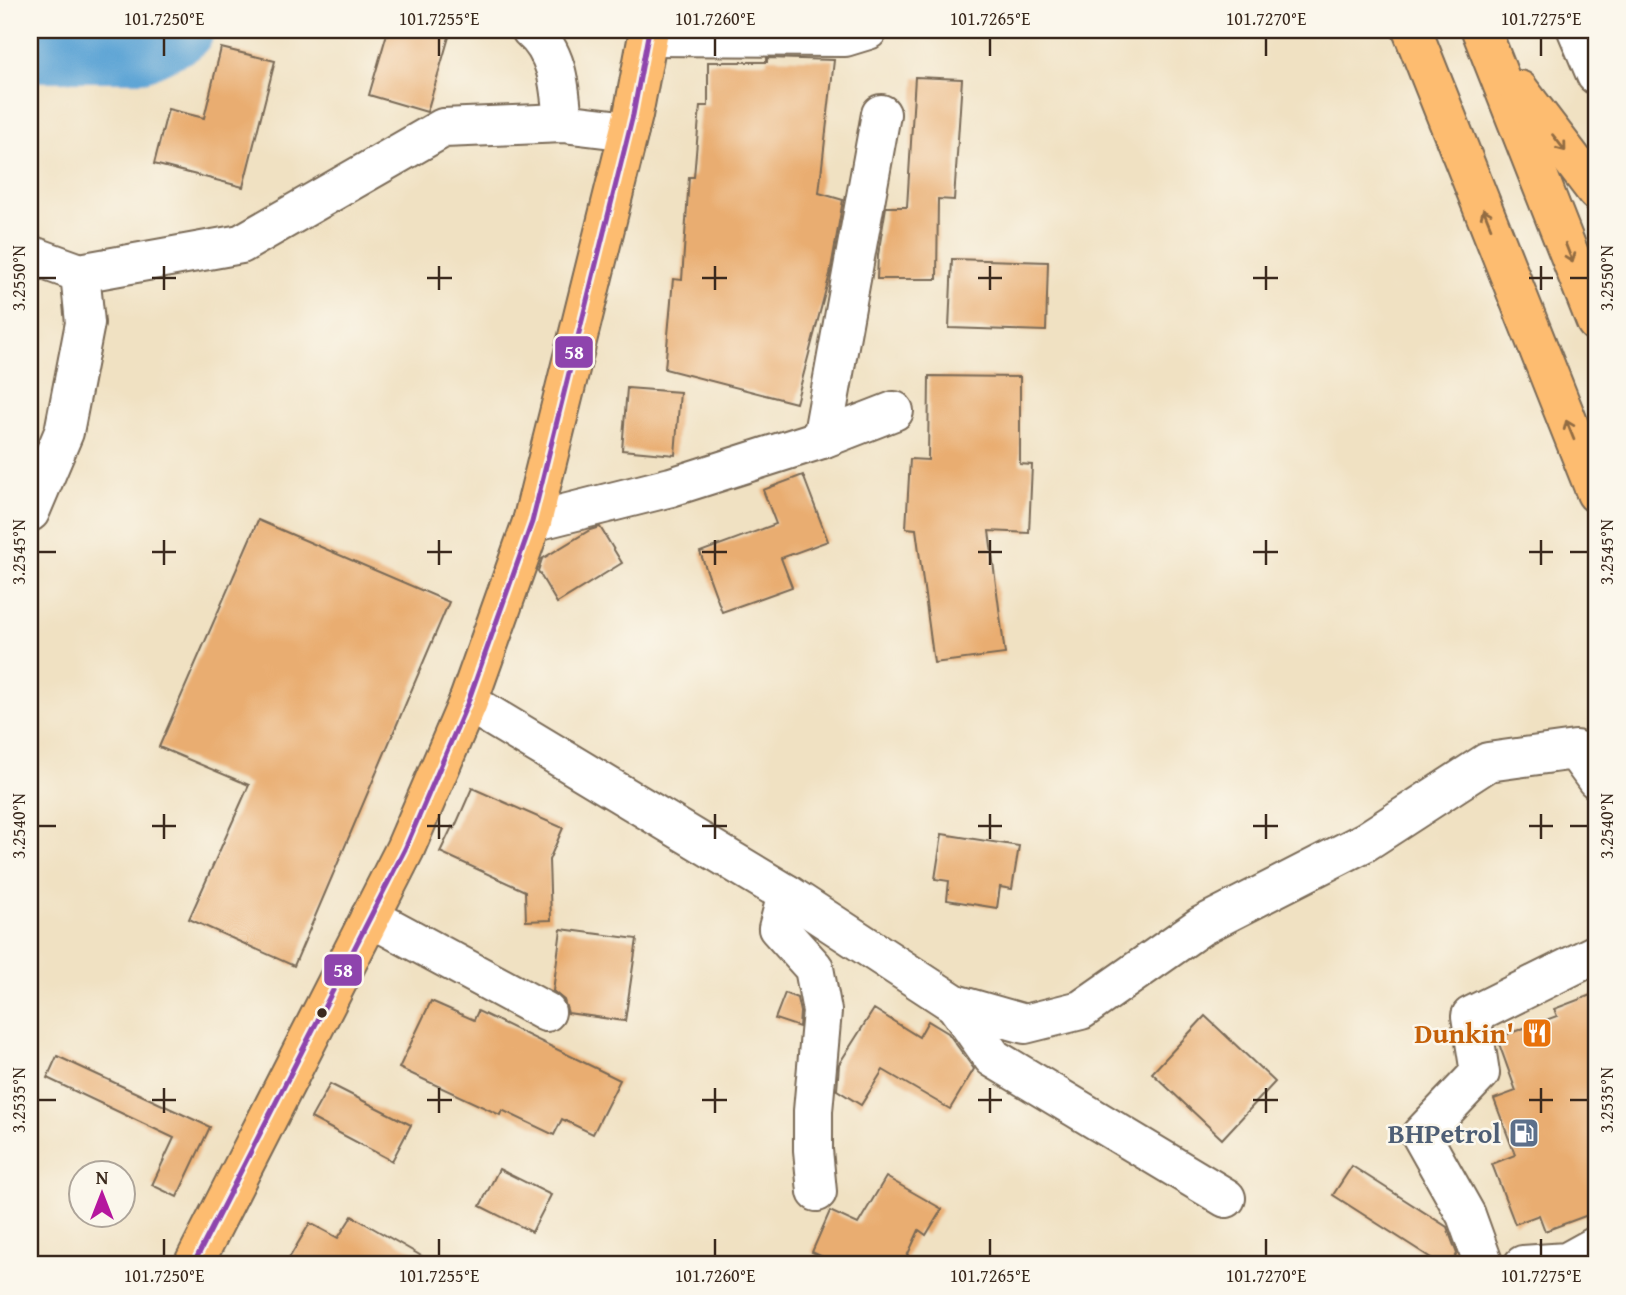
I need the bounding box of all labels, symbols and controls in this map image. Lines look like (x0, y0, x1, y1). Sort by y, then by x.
text: 101.7250°E (124, 5, 204, 32)
text: 101.7255°E (399, 5, 479, 32)
text: 101.7260°E (675, 5, 755, 32)
text: 101.7265°E (950, 5, 1030, 32)
text: 101.7270°E (1226, 5, 1306, 32)
text: 101.7275°E (1501, 5, 1581, 32)
one-way arrow (1551, 133, 1566, 151)
one-way arrow (1479, 208, 1492, 230)
one-way arrow (1564, 241, 1577, 263)
text: 3.2550°N (5, 245, 32, 311)
text: 3.2550°N (1593, 245, 1620, 311)
line badge: 58 (554, 335, 594, 369)
text: 58 (564, 338, 584, 366)
one-way arrow (1563, 420, 1576, 441)
text: 3.2545°N (5, 519, 32, 585)
text: 3.2545°N (1593, 519, 1620, 585)
text: 3.2540°N (5, 793, 32, 859)
text: 3.2540°N (1593, 793, 1620, 859)
line badge: 58 (323, 953, 363, 987)
text: 58 (333, 956, 353, 984)
unlabelled marker (315, 1006, 329, 1020)
place label: Dunkin' (1414, 1012, 1514, 1053)
restaurant icon: Dunkin' (1520, 1016, 1554, 1050)
text: 3.2535°N (5, 1067, 32, 1133)
text: 3.2535°N (1593, 1067, 1620, 1133)
place label: BHPetrol (1388, 1112, 1501, 1153)
fuel station icon: BHPetrol (1507, 1116, 1541, 1150)
north arrow (66, 1158, 136, 1228)
text: N (96, 1163, 109, 1191)
text: 101.7250°E (124, 1262, 204, 1289)
text: 101.7255°E (399, 1262, 479, 1289)
text: 101.7260°E (675, 1262, 755, 1289)
text: 101.7265°E (950, 1262, 1030, 1289)
text: 101.7270°E (1226, 1262, 1306, 1289)
text: 101.7275°E (1501, 1262, 1581, 1289)

